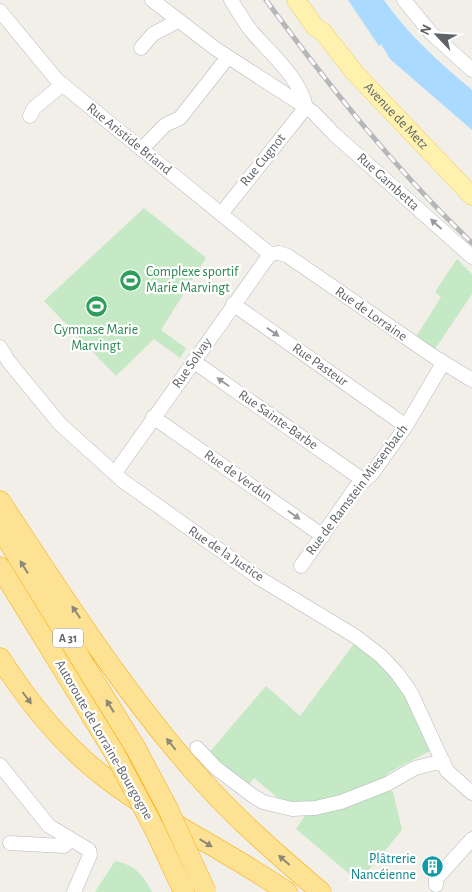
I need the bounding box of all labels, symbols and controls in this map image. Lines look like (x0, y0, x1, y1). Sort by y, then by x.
north arrow (412, 10, 462, 60)
text: N (418, 23, 435, 37)
street label: Avenue de Metz (361, 80, 431, 153)
street label: Rue Aristide Briand (84, 101, 174, 177)
street label: Rue Cugnot (238, 131, 289, 189)
street label: Rue Gambetta (354, 151, 422, 214)
one-way arrow (429, 219, 442, 230)
place label: Complexe sportif Marie Marvingt (146, 265, 239, 295)
sports icon: Complexe sportif Marie Marvingt (118, 268, 142, 292)
street label: Rue de Lorraine (332, 284, 410, 344)
sports icon: Gymnase Marie Marvingt (84, 295, 108, 319)
place label: Gymnase Marie Marvingt (54, 323, 138, 353)
one-way arrow (266, 327, 280, 337)
street label: Rue Solvay (170, 335, 214, 391)
street label: Rue Pasteur (290, 341, 351, 389)
one-way arrow (216, 377, 230, 387)
street label: Rue Sainte-Barbe (236, 387, 320, 453)
street label: Rue de Ramstein Miesenbach (303, 422, 411, 558)
street label: Rue de Verdun (202, 448, 274, 504)
one-way arrow (287, 510, 300, 520)
street label: Rue de la Justice (186, 524, 266, 584)
one-way arrow (20, 561, 29, 574)
one-way arrow (71, 605, 81, 619)
road number: A 31 (53, 628, 83, 648)
street label: Autoroute de Lorraine-Bourgogne (52, 658, 156, 822)
one-way arrow (22, 691, 33, 704)
one-way arrow (105, 699, 114, 712)
one-way arrow (165, 738, 176, 751)
one-way arrow (200, 839, 213, 848)
place label: Plâtrerie Nancéienne (351, 852, 416, 882)
one-way arrow (278, 854, 290, 866)
building icon: Plâtrerie Nancéienne (420, 855, 444, 879)

